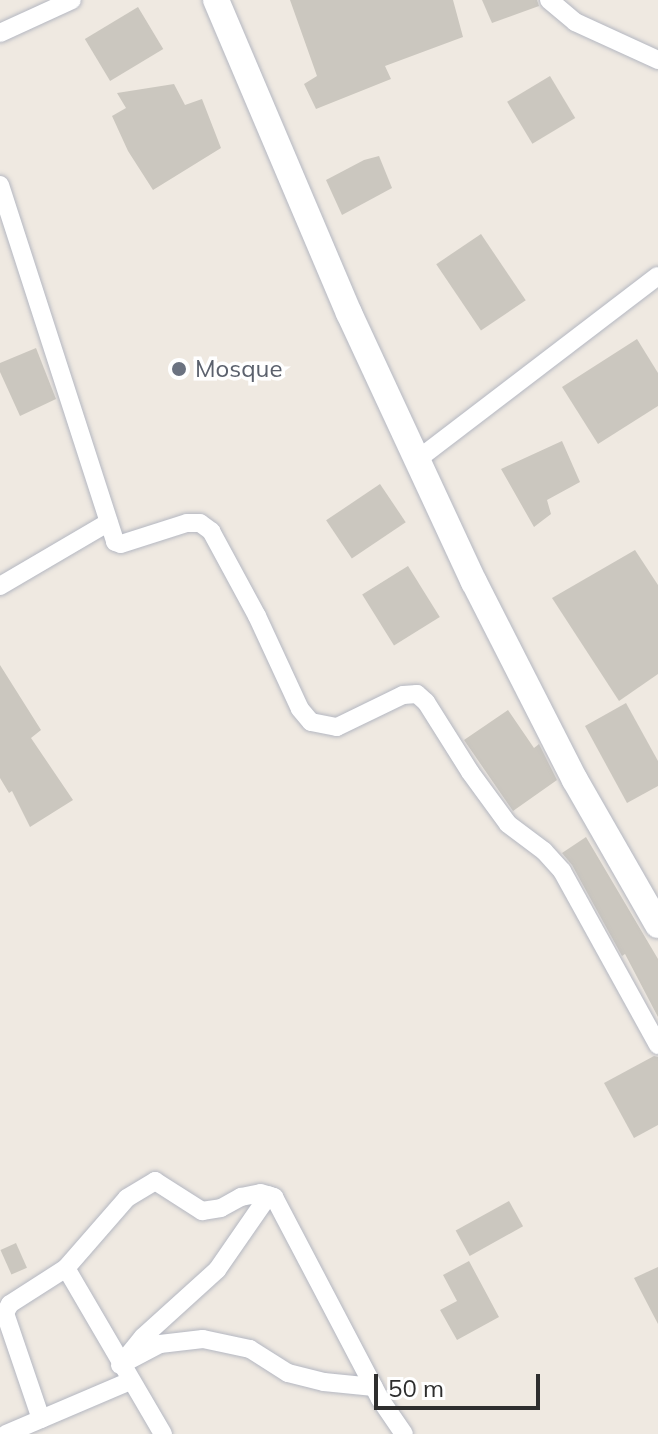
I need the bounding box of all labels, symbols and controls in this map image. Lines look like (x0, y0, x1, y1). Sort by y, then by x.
place label: Mosque (195, 355, 283, 383)
marker: Mosque (170, 360, 188, 378)
scale bar (378, 1358, 544, 1408)
text: 50 m (388, 1373, 444, 1403)

